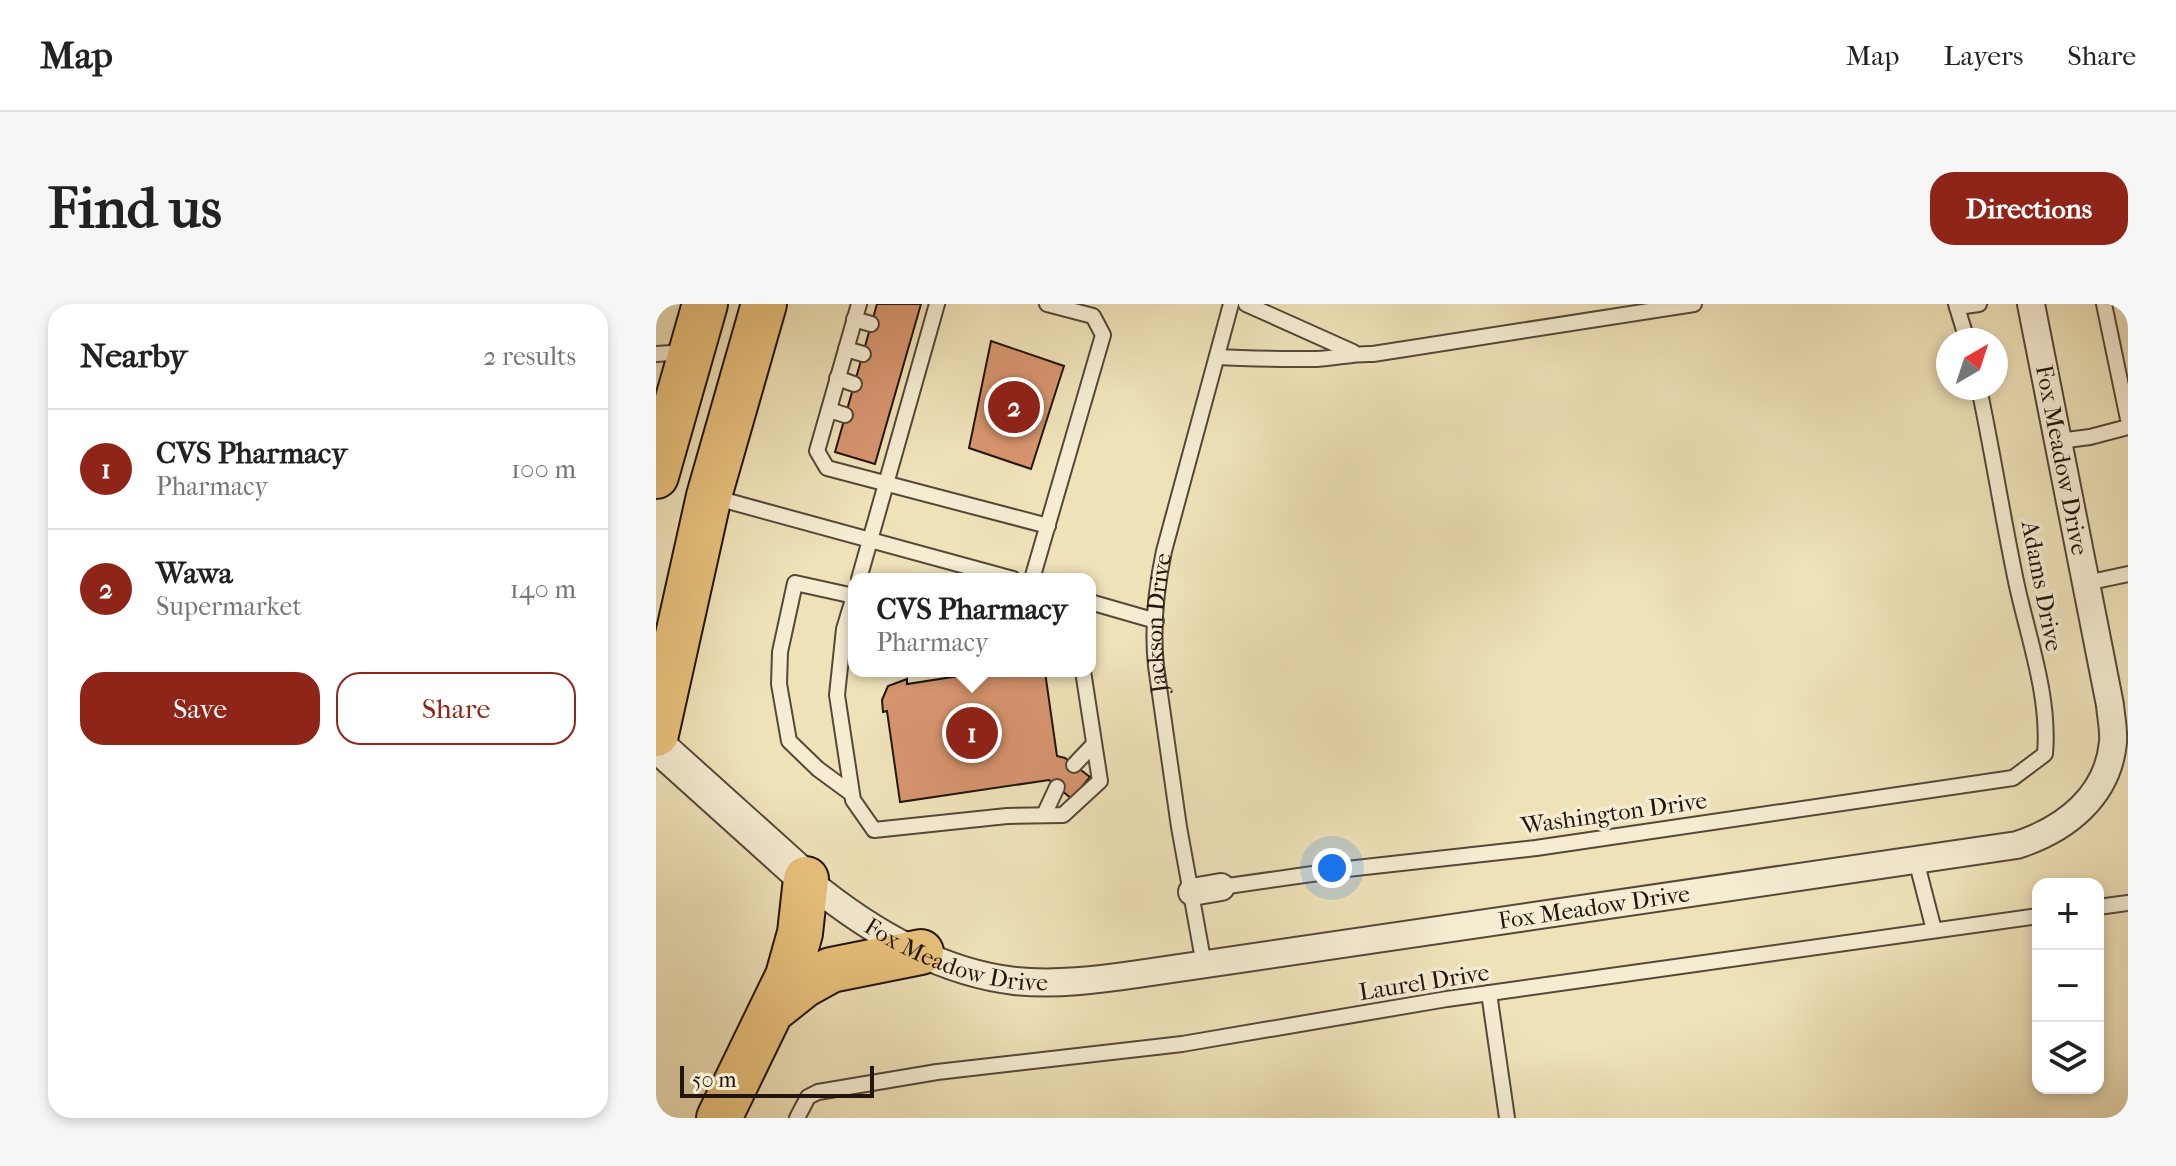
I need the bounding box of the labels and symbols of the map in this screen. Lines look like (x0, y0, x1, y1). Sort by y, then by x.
north arrow (1936, 328, 2008, 400)
street label: Fox Meadow Drive (2030, 363, 2094, 558)
pin: 2 (988, 377, 1040, 437)
street label: Adams Drive (2015, 517, 2068, 654)
street label: Jackson Drive (1140, 550, 1177, 697)
pin: 1 (946, 703, 998, 763)
street label: Washington Drive (1518, 786, 1709, 840)
your location (1312, 848, 1352, 888)
street label: Fox Meadow Drive (1496, 879, 1692, 935)
street label: Fox Meadow Drive (859, 912, 1048, 996)
street label: Laurel Drive (1357, 958, 1491, 1006)
scale bar (680, 1062, 874, 1098)

